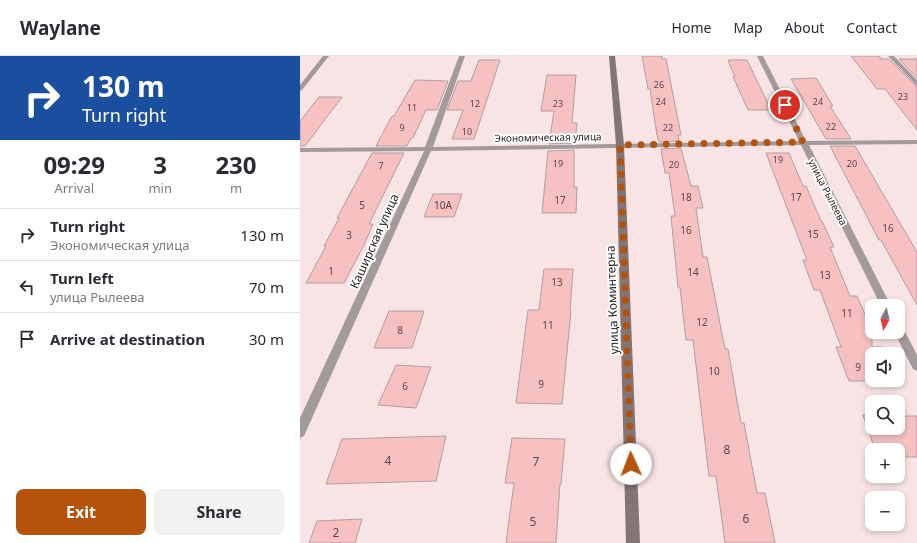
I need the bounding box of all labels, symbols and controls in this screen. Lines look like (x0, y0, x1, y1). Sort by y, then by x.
text: Waylane (20, 15, 101, 41)
text: Home (672, 18, 711, 37)
text: Map (733, 18, 763, 37)
text: About (785, 18, 824, 37)
text: Contact (846, 18, 897, 37)
text: 130 m (82, 67, 165, 105)
icon: right (16, 72, 68, 124)
house number: 26 (654, 78, 664, 91)
pin (768, 88, 802, 122)
house number: 23 (898, 90, 908, 103)
icon: arrive (774, 94, 796, 116)
house number: 24 (656, 95, 666, 108)
house number: 24 (813, 95, 823, 108)
house number: 12 (470, 97, 480, 110)
house number: 23 (553, 97, 563, 110)
house number: 11 (407, 101, 417, 114)
text: Turn right (82, 103, 166, 127)
house number: 22 (826, 120, 836, 133)
house number: 9 (399, 121, 405, 134)
house number: 22 (663, 121, 673, 134)
house number: 10 (462, 125, 472, 138)
street label: Экономическая улица (494, 129, 602, 145)
text: 09:29 (43, 148, 105, 181)
text: 3 (153, 148, 167, 181)
text: 230 (215, 148, 257, 181)
house number: 19 (773, 153, 783, 166)
street label: улица Рылеева (805, 156, 851, 228)
house number: 19 (553, 157, 563, 170)
house number: 20 (847, 157, 857, 170)
house number: 20 (669, 158, 679, 171)
house number: 7 (378, 159, 384, 172)
text: Arrival (54, 179, 94, 197)
text: min (148, 179, 172, 197)
text: m (230, 179, 242, 197)
house number: 18 (680, 190, 692, 204)
house number: 17 (790, 190, 802, 204)
street label: Каширская улица (345, 191, 403, 291)
house number: 17 (554, 193, 566, 207)
house number: 5 (359, 198, 365, 212)
house number: 10А (434, 198, 453, 212)
text: Turn right (50, 216, 125, 236)
house number: 16 (882, 221, 894, 235)
house number: 16 (680, 223, 692, 237)
icon: right (16, 224, 38, 246)
text: 130 m (240, 225, 284, 245)
house number: 15 (807, 227, 819, 241)
house number: 3 (346, 228, 352, 242)
text: Экономическая улица (50, 236, 189, 254)
street label: улица Коминтерна (602, 245, 622, 355)
house number: 1 (328, 264, 334, 278)
house number: 14 (687, 265, 699, 279)
text: Turn left (50, 268, 114, 288)
house number: 13 (819, 268, 831, 282)
house number: 13 (551, 275, 563, 289)
icon: left (16, 276, 38, 298)
text: 70 m (249, 277, 284, 297)
text: улица Рылеева (50, 288, 144, 306)
north arrow (865, 299, 905, 339)
map controls (865, 299, 905, 531)
house number: 11 (841, 306, 853, 320)
house number: 12 (696, 315, 708, 329)
house number: 11 (542, 318, 554, 332)
house number: 8 (397, 323, 403, 337)
icon: arrive (16, 328, 38, 350)
text: Arrive at destination (50, 329, 205, 349)
text: 30 m (249, 329, 284, 349)
button: sound (865, 347, 905, 387)
house number: 9 (855, 360, 861, 374)
house number: 10 (708, 364, 720, 378)
house number: 9 (538, 377, 544, 391)
house number: 6 (402, 379, 408, 393)
button: search (865, 395, 905, 435)
house number: 8 (724, 441, 731, 458)
position arrow (610, 443, 652, 485)
button: + (865, 443, 905, 483)
house number: 4 (385, 452, 392, 469)
house number: 7 (533, 453, 540, 470)
button: Exit (16, 489, 146, 535)
button: Share (154, 489, 284, 535)
button: − (865, 491, 905, 531)
house number: 6 (743, 510, 750, 527)
house number: 5 (530, 513, 537, 530)
house number: 2 (333, 524, 340, 541)

